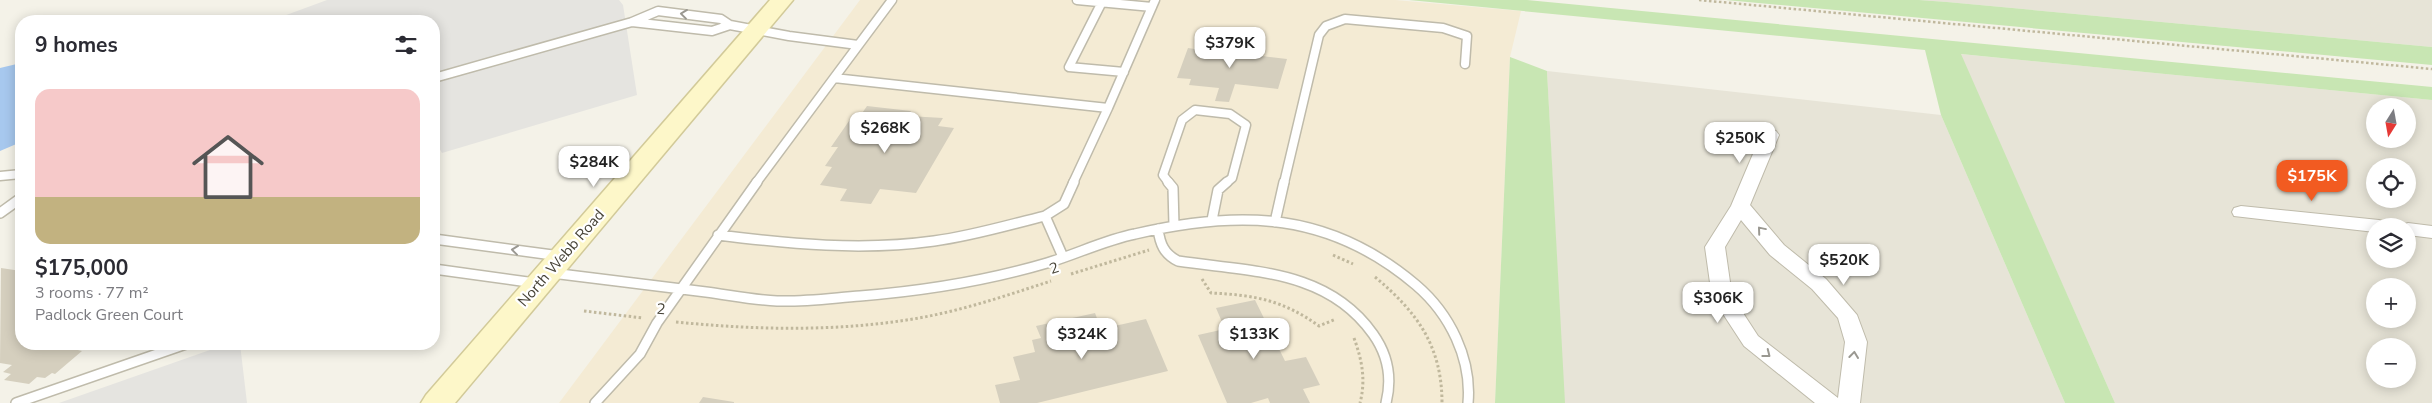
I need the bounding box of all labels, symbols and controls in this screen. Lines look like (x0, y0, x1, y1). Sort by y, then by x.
one-way arrow (680, 9, 688, 20)
pin: $379K (1195, 27, 1265, 69)
text: 9 homes (35, 31, 118, 59)
icon: filters (392, 31, 420, 59)
text: $379K (1205, 32, 1255, 54)
north arrow (2366, 98, 2416, 148)
map controls (2366, 98, 2416, 388)
pin: $268K (850, 112, 920, 154)
text: $268K (860, 117, 910, 139)
pin: $250K (1705, 121, 1775, 164)
icon: home (183, 122, 273, 212)
text: $250K (1715, 127, 1765, 149)
pin: $284K (559, 146, 629, 188)
text: $284K (569, 151, 619, 173)
button: locate (2366, 158, 2416, 208)
pin: $175K (2277, 160, 2347, 202)
text: $175K (2287, 165, 2337, 187)
street label: North Webb Road (513, 205, 609, 311)
button: layers (2366, 218, 2416, 268)
one-way arrow (1757, 227, 1766, 236)
pin: $520K (1809, 244, 1879, 286)
one-way arrow (511, 245, 519, 256)
text: $520K (1819, 249, 1869, 271)
text: $175,000 (35, 254, 128, 282)
street label: 2 (1047, 257, 1061, 279)
button: + (2366, 278, 2416, 328)
text: 3 rooms · 77 m² (35, 282, 148, 304)
pin: $306K (1683, 282, 1753, 324)
text: $306K (1693, 287, 1743, 309)
street label: 2 (655, 299, 667, 319)
text: Padlock Green Court (35, 304, 183, 326)
pin: $324K (1047, 318, 1117, 360)
pin: $133K (1219, 318, 1289, 360)
text: $324K (1057, 323, 1107, 345)
text: $133K (1229, 323, 1279, 345)
button: − (2366, 338, 2416, 388)
one-way arrow (1761, 348, 1770, 356)
one-way arrow (1849, 350, 1859, 359)

